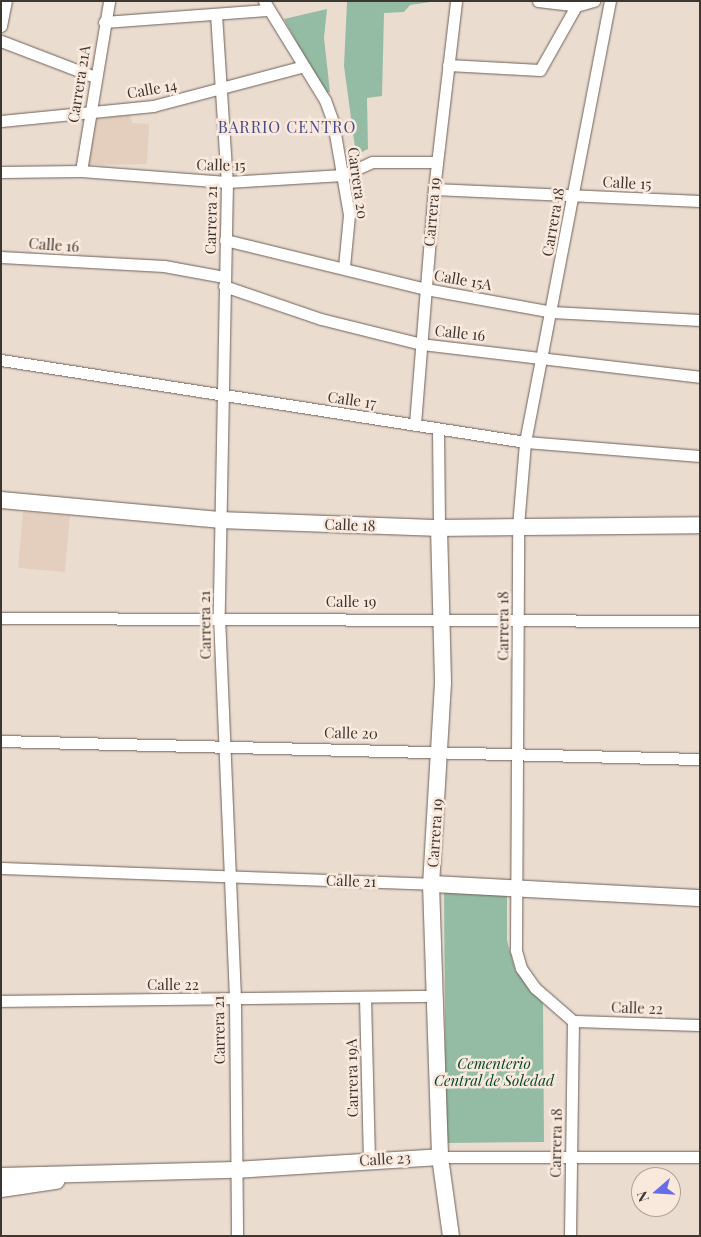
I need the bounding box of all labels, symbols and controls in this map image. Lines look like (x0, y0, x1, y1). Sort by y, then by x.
street label: Carrera 21A (64, 44, 94, 124)
street label: Calle 14 (126, 76, 178, 102)
district label: BARRIO CENTRO (216, 117, 358, 137)
street label: Carrera 20 (344, 146, 372, 220)
street label: Calle 15 (196, 156, 246, 174)
street label: Calle 15 (602, 173, 652, 193)
street label: Carrera 19 (420, 177, 444, 247)
street label: Carrera 21 (201, 185, 221, 255)
street label: Carrera 18 (538, 186, 568, 258)
street label: Calle 16 (28, 234, 80, 256)
street label: Calle 15A (433, 266, 493, 294)
street label: Calle 16 (434, 321, 486, 345)
street label: Calle 17 (326, 388, 378, 412)
street label: Calle 18 (324, 515, 376, 535)
street label: Carrera 21 (195, 590, 215, 660)
street label: Carrera 18 (494, 591, 512, 661)
street label: Calle 19 (326, 593, 376, 611)
street label: Calle 20 (324, 724, 378, 742)
street label: Carrera 19 (424, 798, 446, 868)
street label: Calle 21 (326, 871, 376, 891)
street label: Calle 22 (147, 976, 199, 994)
street label: Carrera 21 (209, 995, 229, 1065)
street label: Calle 22 (611, 998, 663, 1018)
street label: Carrera 19A (342, 1038, 362, 1118)
park label: Cementerio Central de Soledad (434, 1054, 554, 1089)
street label: Carrera 18 (546, 1108, 566, 1178)
street label: Calle 23 (359, 1149, 411, 1169)
north arrow (631, 1167, 681, 1217)
text: N (632, 1189, 653, 1205)

